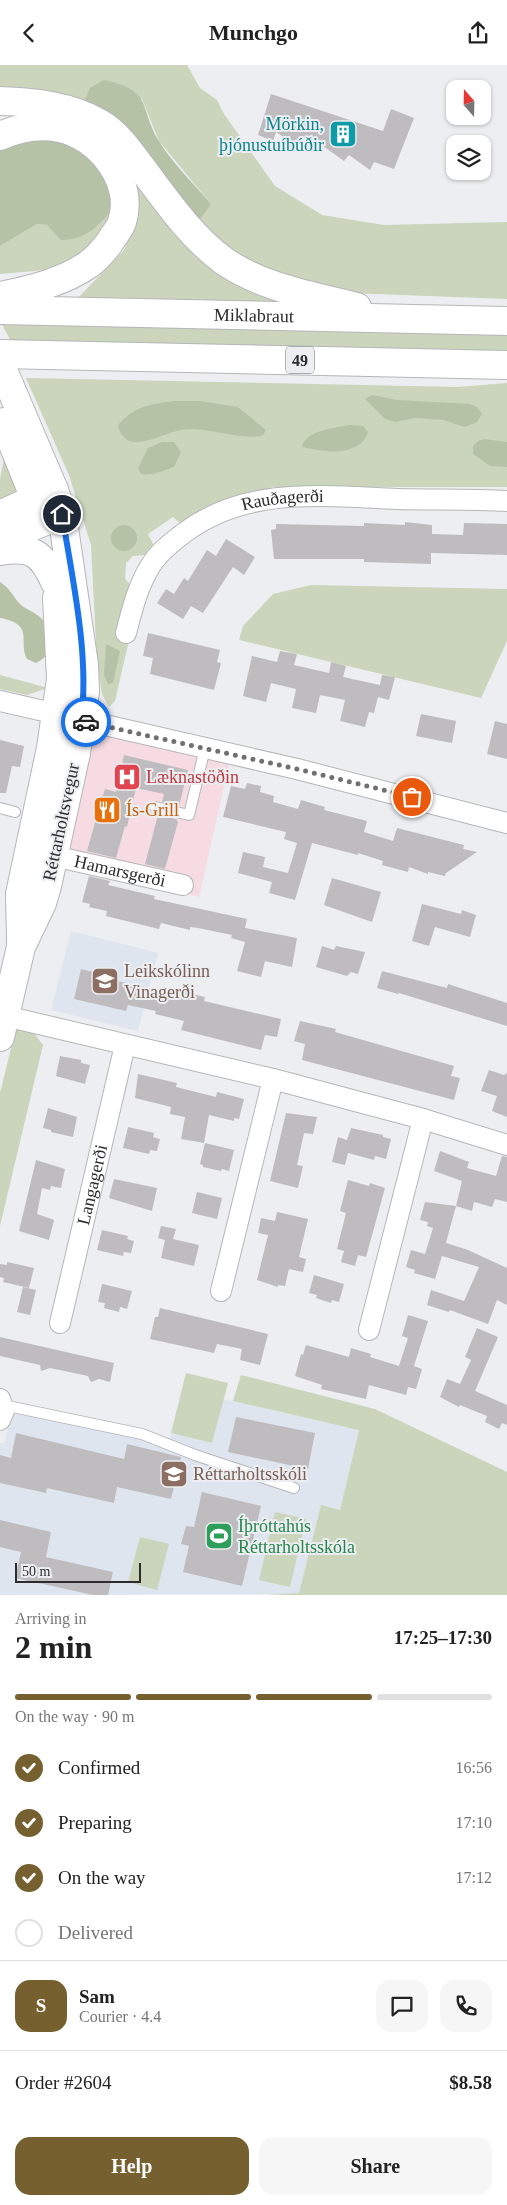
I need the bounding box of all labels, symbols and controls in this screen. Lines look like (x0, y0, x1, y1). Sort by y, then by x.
icon: back (15, 19, 43, 47)
icon: share (464, 19, 492, 47)
text: Munchgo (209, 20, 298, 45)
north arrow (446, 80, 491, 125)
map controls (446, 80, 491, 180)
place label: Mörkin, þjónustuíbúðir (219, 114, 324, 155)
building icon: Mörkin, þjónustuíbúðir (328, 119, 358, 149)
button: layers (446, 135, 491, 180)
street label: Miklabraut (214, 305, 294, 326)
road number: 49 (286, 347, 314, 373)
street label: Rauðagerði (239, 486, 324, 514)
pin (41, 493, 83, 535)
icon: home (48, 500, 76, 528)
courier (61, 697, 111, 747)
icon: car (72, 708, 100, 736)
street label: Réttarholtsvegur (39, 761, 83, 883)
hospital icon: Læknastöðin (112, 762, 142, 792)
place label: Læknastöðin (146, 767, 239, 787)
pin (391, 776, 433, 818)
icon: bag (398, 783, 426, 811)
restaurant icon: Ís-Grill (92, 795, 122, 825)
place label: Ís-Grill (126, 799, 179, 820)
street label: Hamarsgerði (72, 851, 168, 891)
place label: Leikskólinn Vinagerði (124, 961, 210, 1002)
school or university icon: Leikskólinn Vinagerði (90, 966, 120, 996)
street label: Langagerði (73, 1143, 111, 1227)
school or university icon: Réttarholtsskóli (159, 1459, 189, 1489)
place label: Réttarholtsskóli (193, 1464, 307, 1484)
place label: Íþróttahús Réttarholtsskóla (238, 1515, 355, 1557)
sports icon: Íþróttahús Réttarholtsskóla (204, 1521, 234, 1551)
scale bar (15, 1560, 141, 1583)
text: 50 m (22, 1564, 50, 1579)
text: Arriving in (15, 1610, 87, 1627)
text: 17:25–17:30 (394, 1627, 492, 1648)
text: 2 min (15, 1629, 92, 1665)
text: On the way · 90 m (15, 1708, 135, 1725)
icon: check (15, 1754, 43, 1782)
text: Confirmed (58, 1757, 140, 1778)
text: 16:56 (456, 1759, 492, 1776)
icon: check (15, 1809, 43, 1837)
text: Preparing (58, 1812, 132, 1833)
text: 17:10 (456, 1814, 492, 1831)
icon: check (15, 1864, 43, 1892)
text: On the way (58, 1867, 146, 1888)
text: 17:12 (456, 1869, 492, 1886)
text: Delivered (58, 1922, 133, 1943)
button: chat (376, 1980, 428, 2032)
button: phone (440, 1980, 492, 2032)
text: Sam (79, 1986, 115, 2007)
text: S (36, 1995, 46, 2016)
text: Courier · 4.4 (79, 2008, 161, 2025)
text: Order #2604 (15, 2072, 112, 2093)
text: $8.58 (449, 2072, 492, 2093)
button: Help (15, 2137, 249, 2195)
button: Share (259, 2137, 492, 2195)

